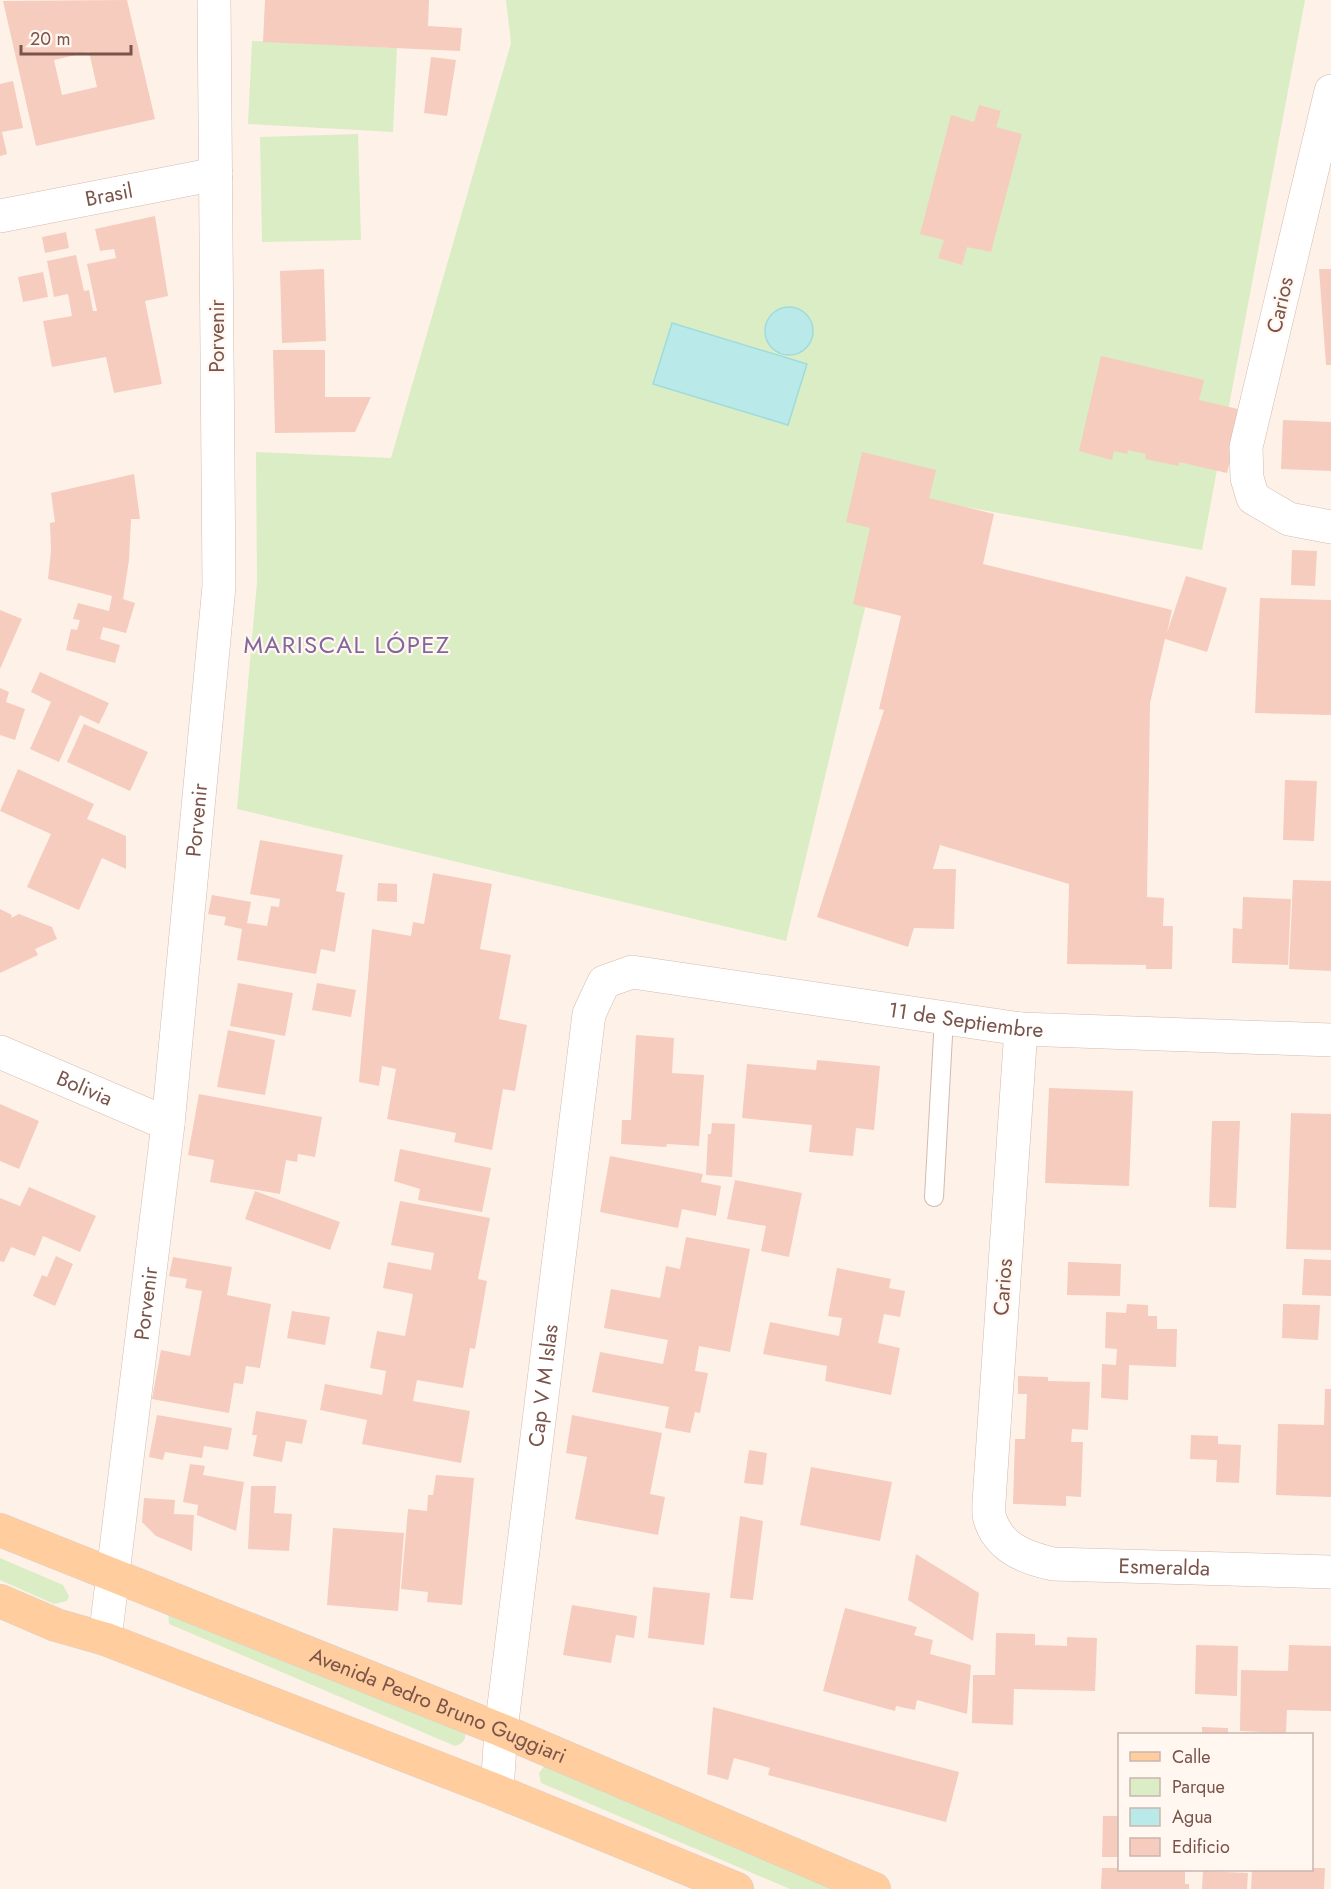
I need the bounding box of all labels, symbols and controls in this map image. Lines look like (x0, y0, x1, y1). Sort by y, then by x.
scale bar (21, 18, 130, 56)
text: 20 m (30, 26, 70, 52)
street label: Brasil (83, 176, 135, 214)
street label: Carios (1259, 274, 1301, 336)
street label: Porvenir (202, 298, 232, 373)
district label: MARISCAL LÓPEZ (243, 627, 451, 662)
street label: Porvenir (178, 781, 215, 858)
street label: 11 de Septiembre (886, 995, 1044, 1045)
street label: Bolivia (52, 1063, 117, 1114)
street label: Carios (986, 1257, 1020, 1317)
street label: Porvenir (127, 1264, 166, 1342)
street label: Cap V M Islas (521, 1323, 566, 1449)
street label: Esmeralda (1118, 1551, 1210, 1584)
street label: Avenida Pedro Bruno Guggiari (305, 1640, 571, 1771)
legend (1118, 1733, 1313, 1871)
text: Calle (1172, 1744, 1211, 1770)
text: Parque (1172, 1774, 1225, 1800)
text: Agua (1172, 1804, 1212, 1830)
text: Edificio (1172, 1834, 1230, 1860)

